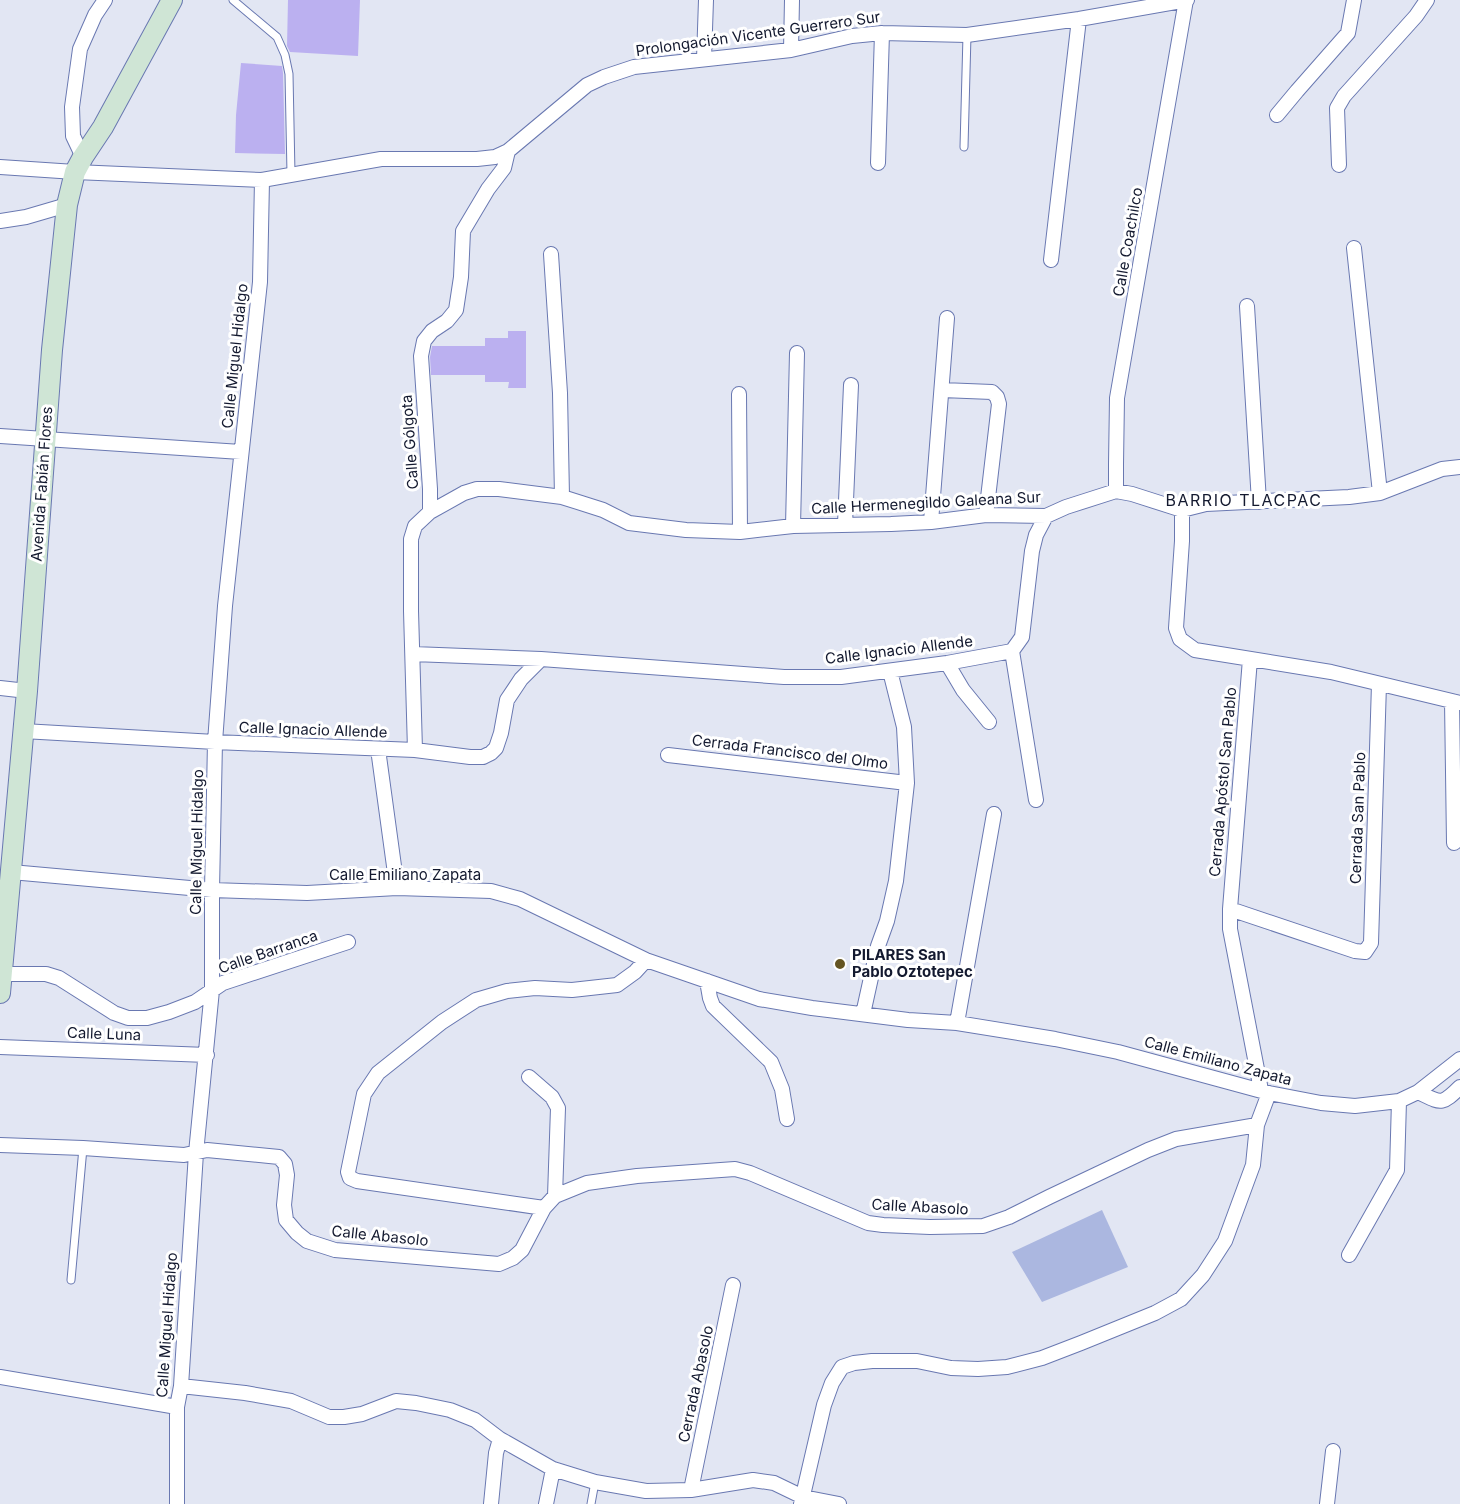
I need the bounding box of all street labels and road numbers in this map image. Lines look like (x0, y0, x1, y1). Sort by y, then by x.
street label: Prolongación Vicente Guerrero Sur (634, 7, 882, 60)
street label: Calle Coachilco (1109, 186, 1146, 298)
street label: Calle Miguel Hidalgo (217, 283, 252, 429)
street label: Calle Gólgota (397, 394, 422, 490)
street label: Avenida Fabián Flores (27, 406, 56, 562)
street label: Calle Hermenegildo Galeana Sur (811, 487, 1042, 518)
street label: Calle Ignacio Allende (824, 631, 974, 668)
street label: Cerrada Apóstol San Pablo (1205, 686, 1240, 878)
street label: Calle Ignacio Allende (238, 717, 388, 742)
street label: Cerrada Francisco del Olmo (691, 730, 889, 773)
street label: Cerrada San Pablo (1346, 751, 1369, 884)
street label: Calle Miguel Hidalgo (186, 769, 207, 915)
street label: Calle Emiliano Zapata (329, 865, 481, 884)
street label: Calle Barranca (216, 926, 320, 977)
street label: Calle Luna (67, 1023, 141, 1044)
street label: Calle Emiliano Zapata (1142, 1032, 1294, 1089)
street label: Calle Abasolo (871, 1194, 969, 1219)
street label: Calle Abasolo (331, 1221, 429, 1250)
street label: Calle Miguel Hidalgo (152, 1252, 181, 1398)
street label: Cerrada Abasolo (674, 1324, 717, 1444)

